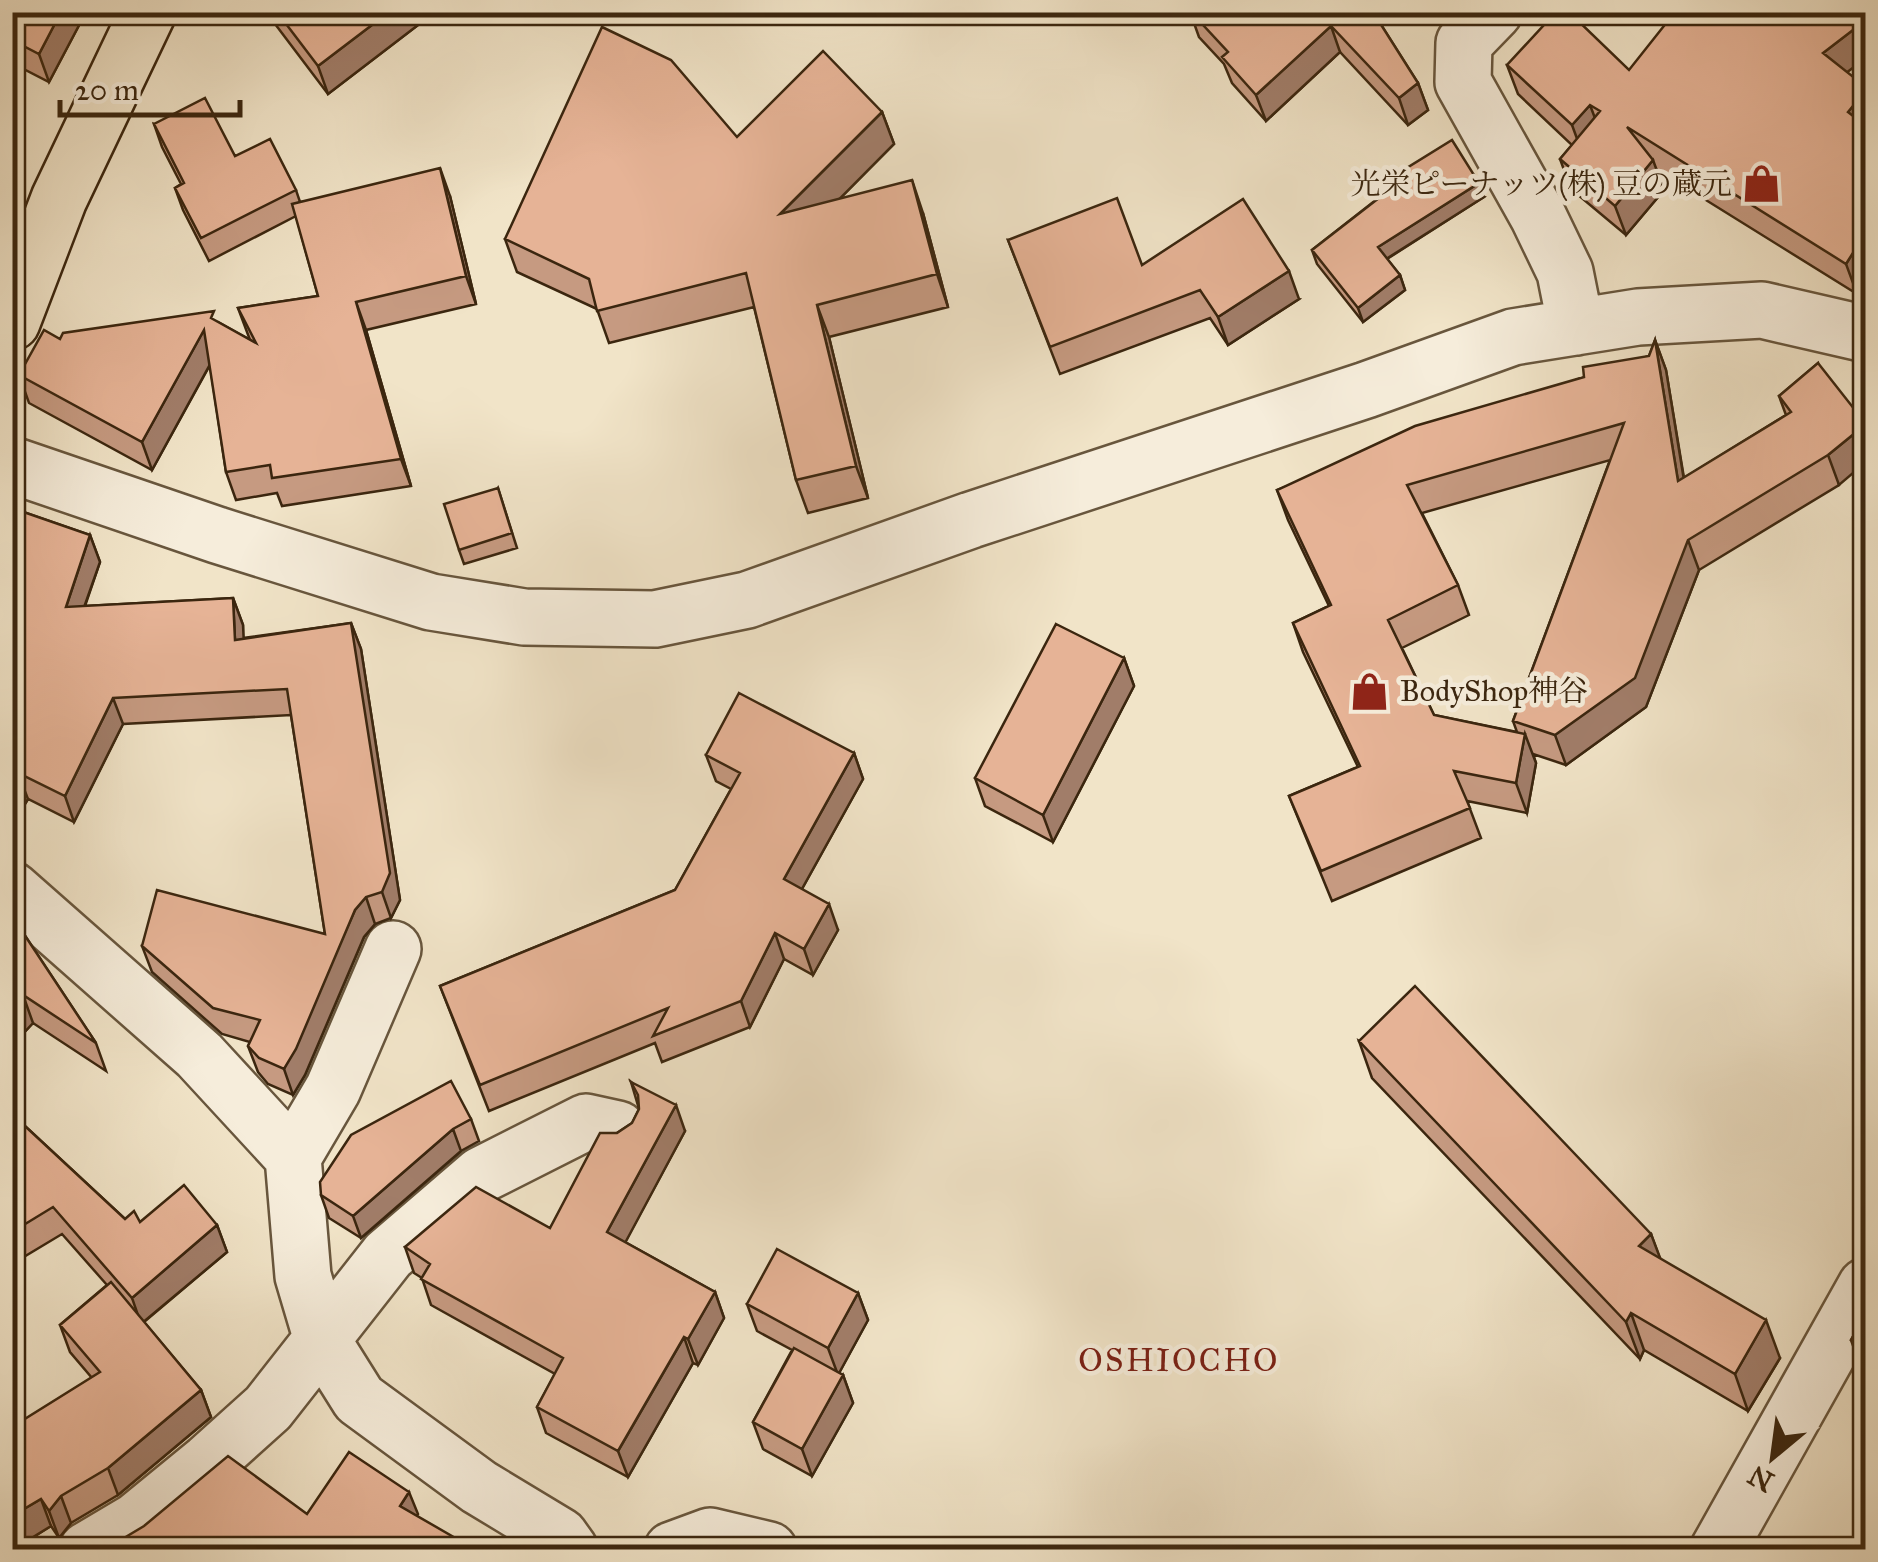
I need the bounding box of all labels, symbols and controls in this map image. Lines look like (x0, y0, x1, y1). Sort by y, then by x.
scale bar (60, 55, 240, 117)
text: 20 m (75, 72, 139, 108)
shop icon: 光栄ピーナッツ(株) 豆の蔵元 (1741, 163, 1783, 205)
place label: 光栄ピーナッツ(株) 豆の蔵元 (1351, 166, 1732, 203)
shop icon: BodyShop神谷 (1349, 670, 1391, 712)
place label: BodyShop神谷 (1400, 673, 1588, 709)
district label: OSHIOCHO (1078, 1341, 1280, 1380)
north arrow (1723, 1407, 1823, 1507)
text: N (1742, 1457, 1780, 1499)

